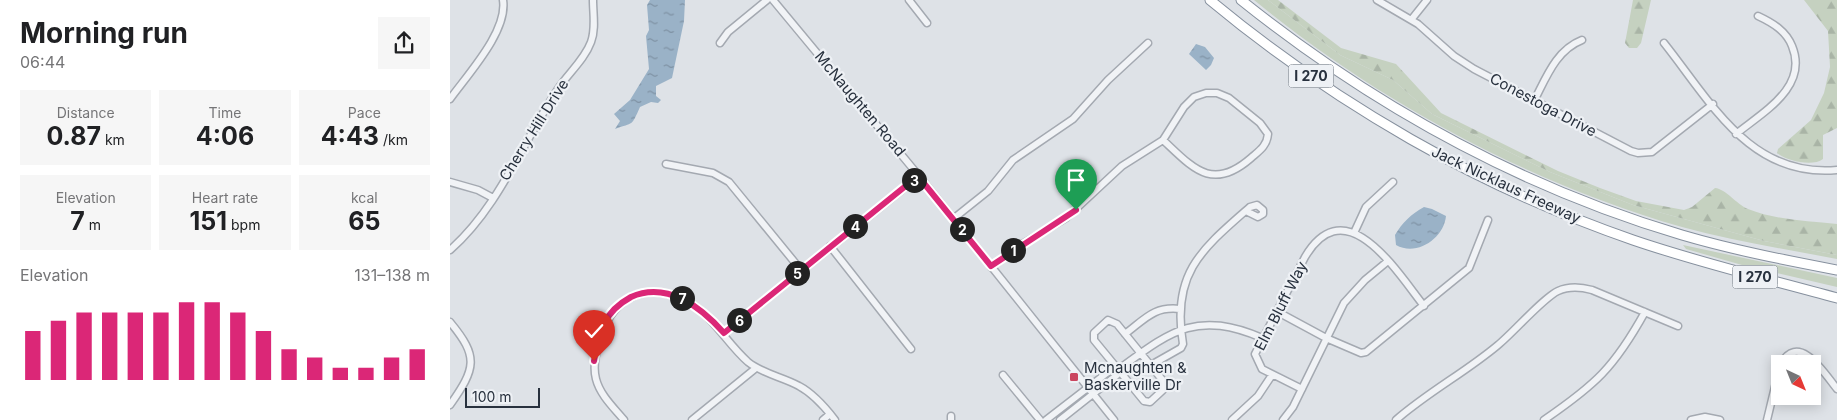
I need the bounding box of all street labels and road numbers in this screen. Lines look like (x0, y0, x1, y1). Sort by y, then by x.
street label: McNaughten Road (811, 47, 910, 160)
road number: I 270 (1288, 64, 1334, 88)
street label: Conestoga Drive (1487, 68, 1600, 141)
street label: Cherry Hill Drive (495, 75, 572, 184)
street label: Jack Nicklaus Freeway (1428, 142, 1584, 228)
street label: Elm Bluff Way (1250, 257, 1311, 354)
road number: I 270 (1732, 266, 1778, 288)

